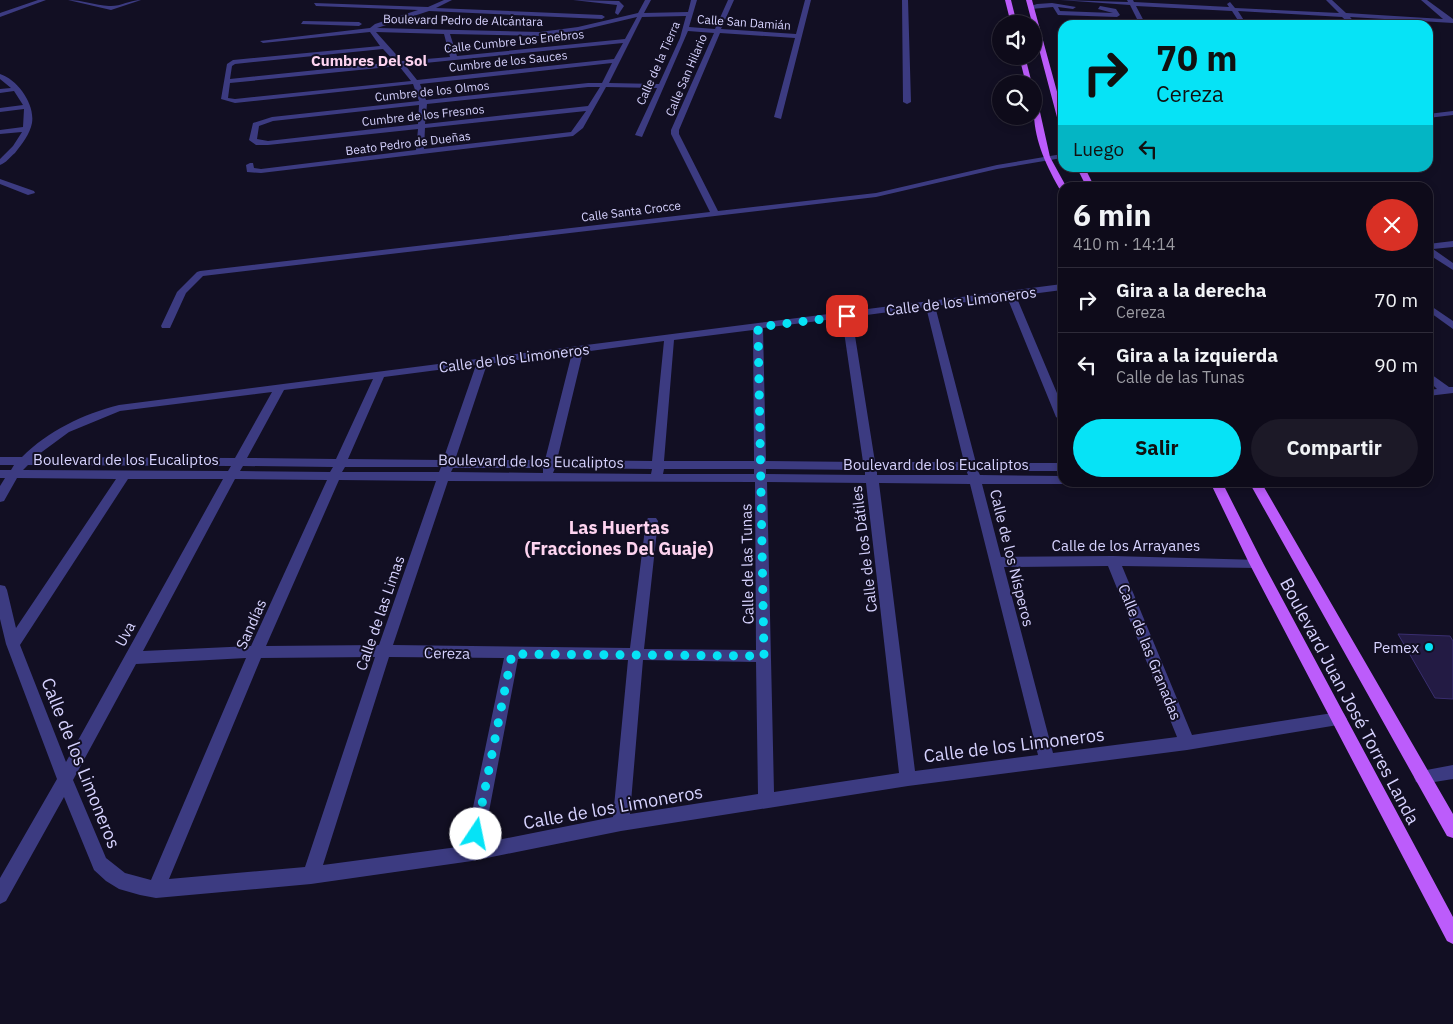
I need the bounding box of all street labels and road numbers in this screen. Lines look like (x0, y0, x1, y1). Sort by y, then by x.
street label: Boulevard Pedro de Alcántara (383, 11, 544, 29)
street label: Calle San Damián (697, 11, 791, 33)
street label: Calle de la Tierra (633, 18, 683, 107)
street label: Calle Cumbre Los Enebros (443, 26, 585, 56)
street label: Calle San Hilario (662, 31, 710, 118)
street label: Cumbre de los Sauces (448, 47, 568, 75)
street label: Cumbre de los Olmos (374, 77, 490, 104)
street label: Cumbre de los Fresnos (361, 101, 485, 129)
street label: Beato Pedro de Dueñas (345, 128, 472, 158)
street label: Calle Santa Crocce (580, 197, 682, 225)
street label: Calle de los Limoneros (885, 282, 1037, 320)
street label: Calle de los Limoneros (438, 339, 590, 377)
street label: Boulevard de los Eucaliptos (33, 450, 219, 469)
street label: Boulevard de los Eucaliptos (438, 450, 624, 472)
street label: Boulevard de los Eucaliptos (843, 455, 1029, 474)
street label: Calle de los Dátiles (847, 484, 881, 614)
street label: Calle de los Nísperos (986, 487, 1038, 629)
street label: Calle de las Tunas (736, 503, 758, 625)
street label: Calle de los Arrayanes (1052, 536, 1200, 555)
street label: Calle de las Limas (351, 553, 409, 673)
street label: Boulevard Juan José Torres Landa (1275, 574, 1425, 829)
street label: Calle de las Granadas (1114, 581, 1186, 723)
street label: Sandías (232, 596, 270, 652)
street label: Uva (111, 618, 139, 650)
street label: Cereza (424, 643, 470, 663)
street label: Calle de los Limoneros (36, 674, 126, 852)
street label: Calle de los Limoneros (922, 722, 1106, 768)
street label: Calle de los Limoneros (521, 780, 705, 834)

